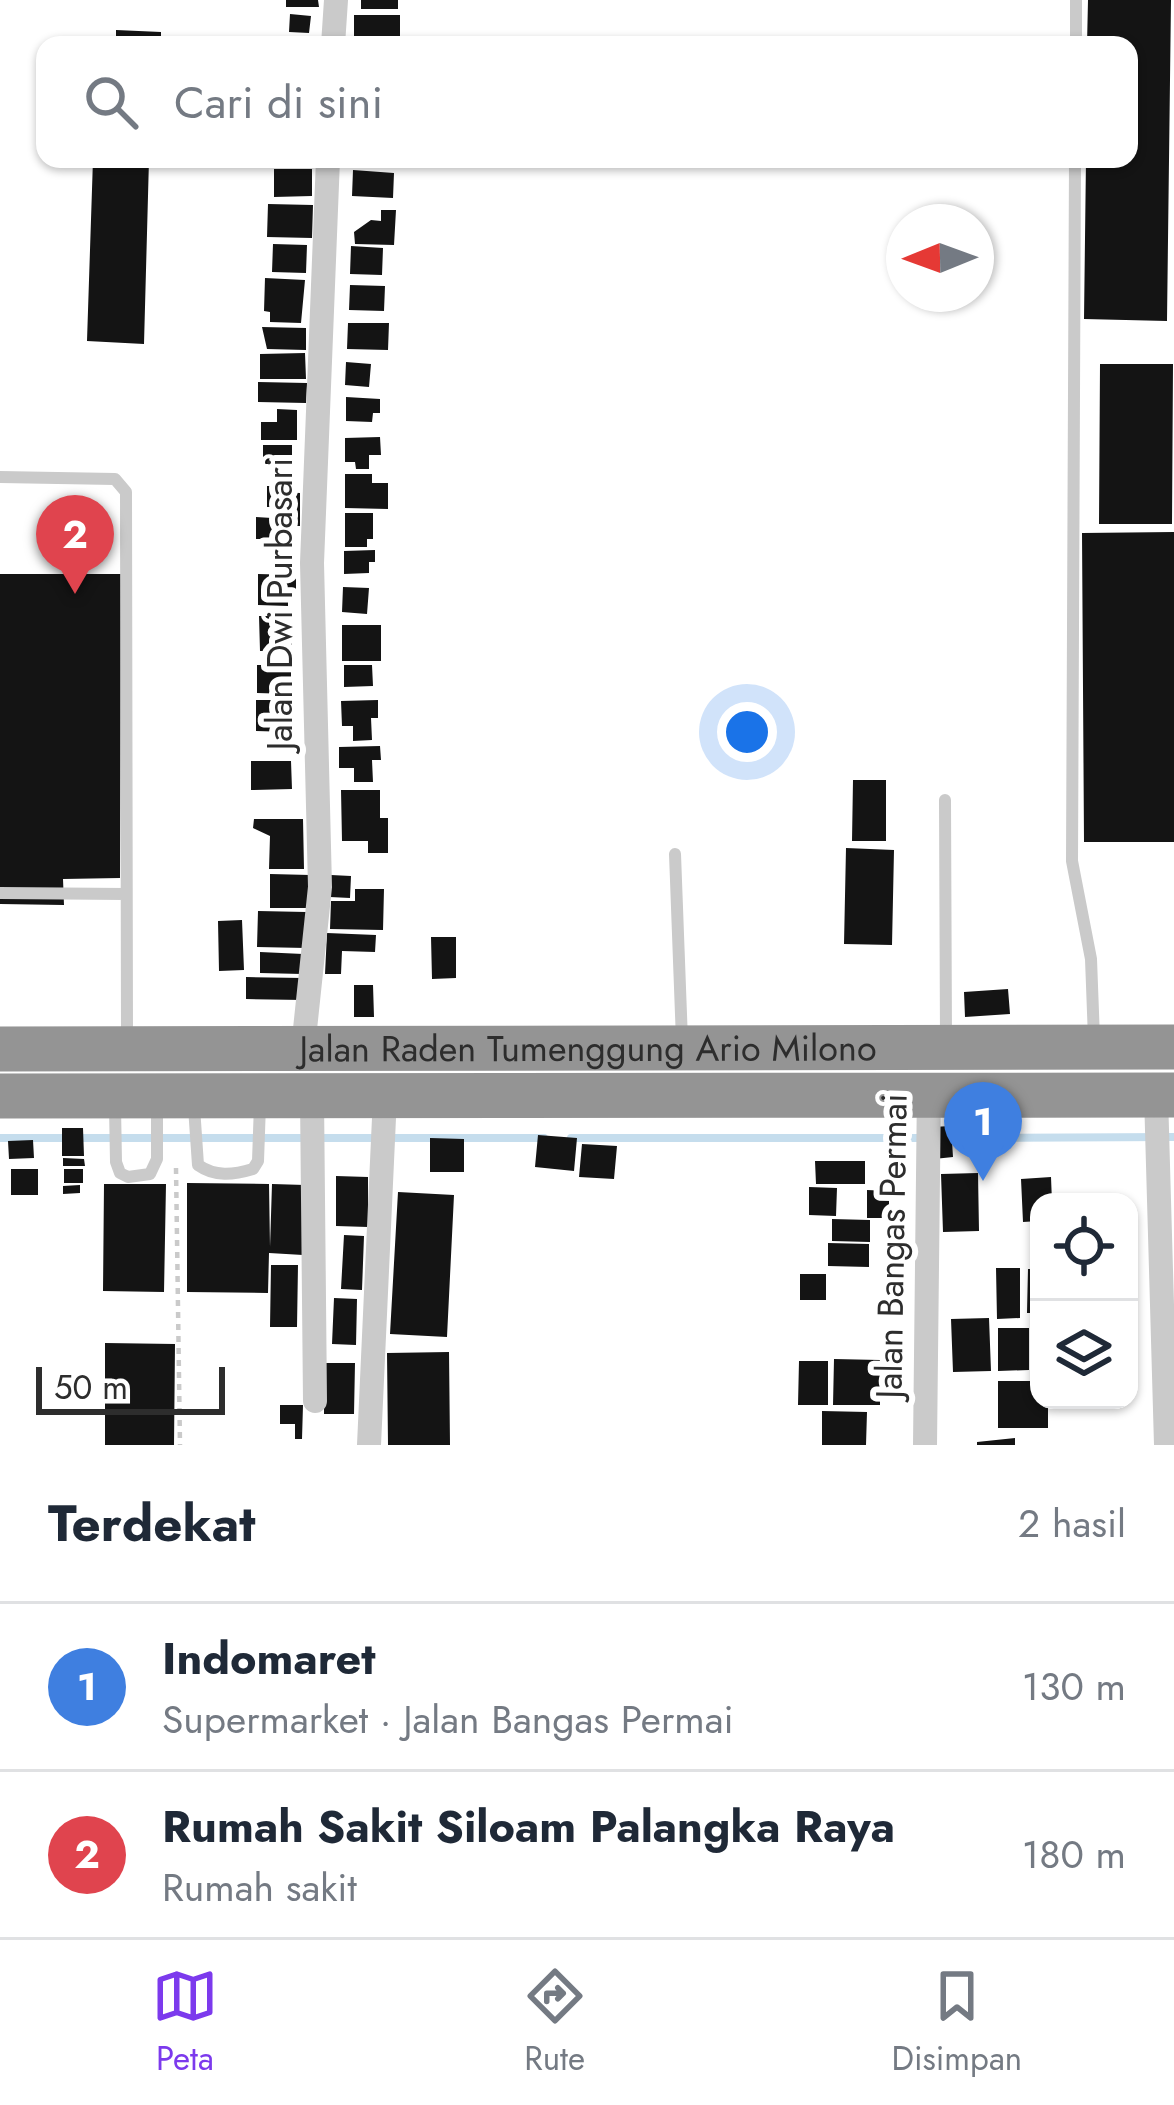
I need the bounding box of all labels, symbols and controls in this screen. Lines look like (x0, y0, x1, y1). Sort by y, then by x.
search box (36, 36, 1138, 168)
icon: search (78, 69, 144, 135)
text: Cari di sini (174, 70, 383, 135)
north arrow (886, 204, 994, 312)
street label: Jalan Dwi Purbasari (253, 458, 305, 754)
pin: 2 (36, 495, 114, 594)
your location (717, 702, 777, 762)
street label: Jalan Raden Tumenggung Ario Milono (295, 1022, 877, 1074)
pin: 1 (944, 1082, 1022, 1181)
street label: Jalan Bangas Permai (862, 1093, 920, 1403)
map controls (1030, 1193, 1138, 1409)
button: locate (1030, 1193, 1138, 1301)
button: layers (1030, 1301, 1138, 1409)
scale bar (36, 1361, 225, 1414)
text: 50 m (54, 1364, 128, 1411)
text: Terdekat (48, 1486, 256, 1560)
text: 2 hasil (1018, 1495, 1126, 1552)
text: Indomaret (162, 1626, 376, 1691)
text: 1 (77, 1658, 97, 1715)
text: 130 m (1022, 1658, 1126, 1715)
text: Supermarket · Jalan Bangas Permai (162, 1691, 734, 1748)
text: Rumah Sakit Siloam Palangka Raya (162, 1794, 895, 1859)
text: 2 (74, 1826, 100, 1883)
text: 180 m (1022, 1826, 1126, 1883)
text: Rumah sakit (162, 1859, 357, 1916)
tab: Peta (152, 1963, 218, 2082)
tab: Rute (522, 1963, 588, 2082)
tab: Disimpan (891, 1963, 1022, 2082)

